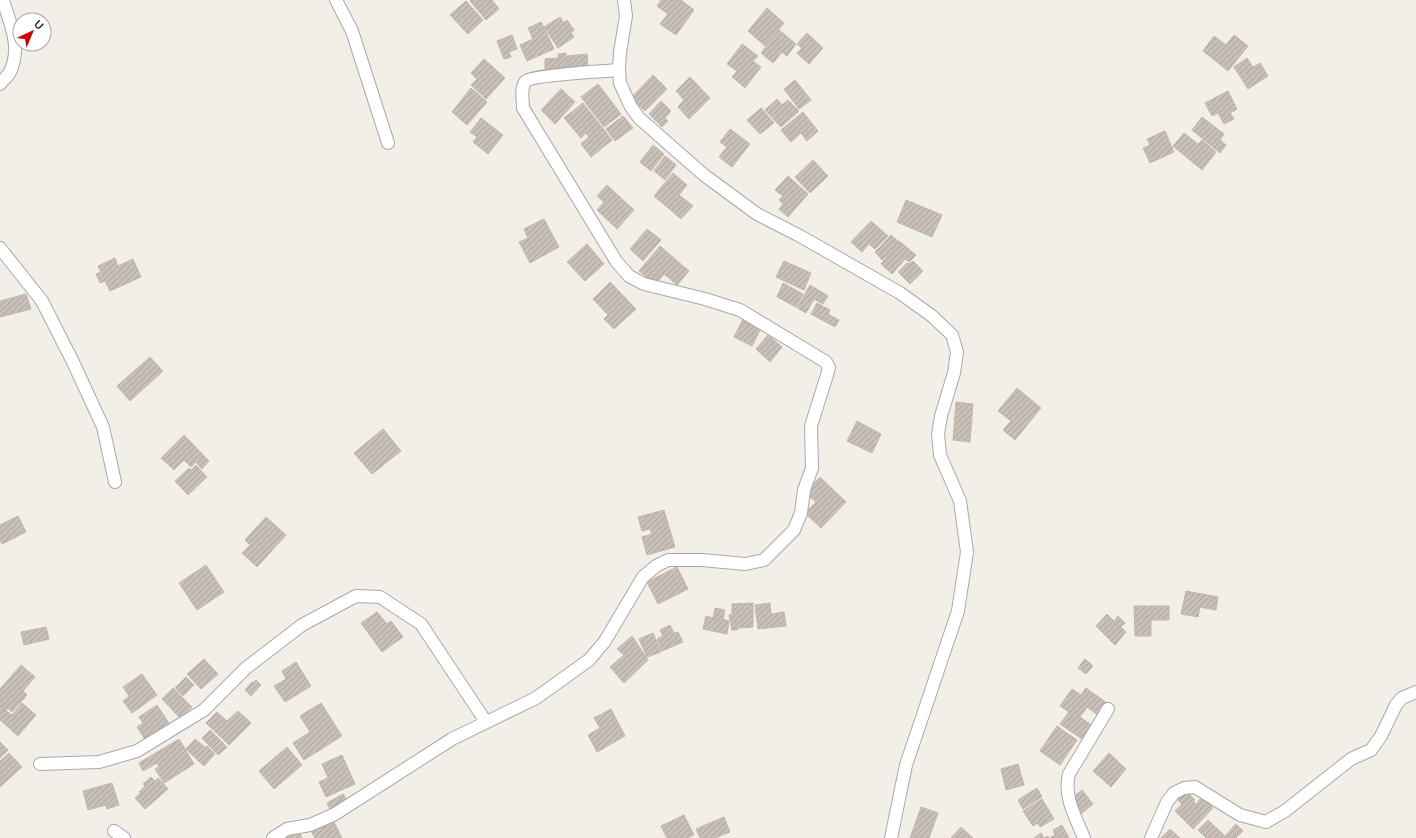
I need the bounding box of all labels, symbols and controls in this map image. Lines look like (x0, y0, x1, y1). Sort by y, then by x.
north arrow (12, 12, 52, 52)
text: U (31, 17, 47, 33)

